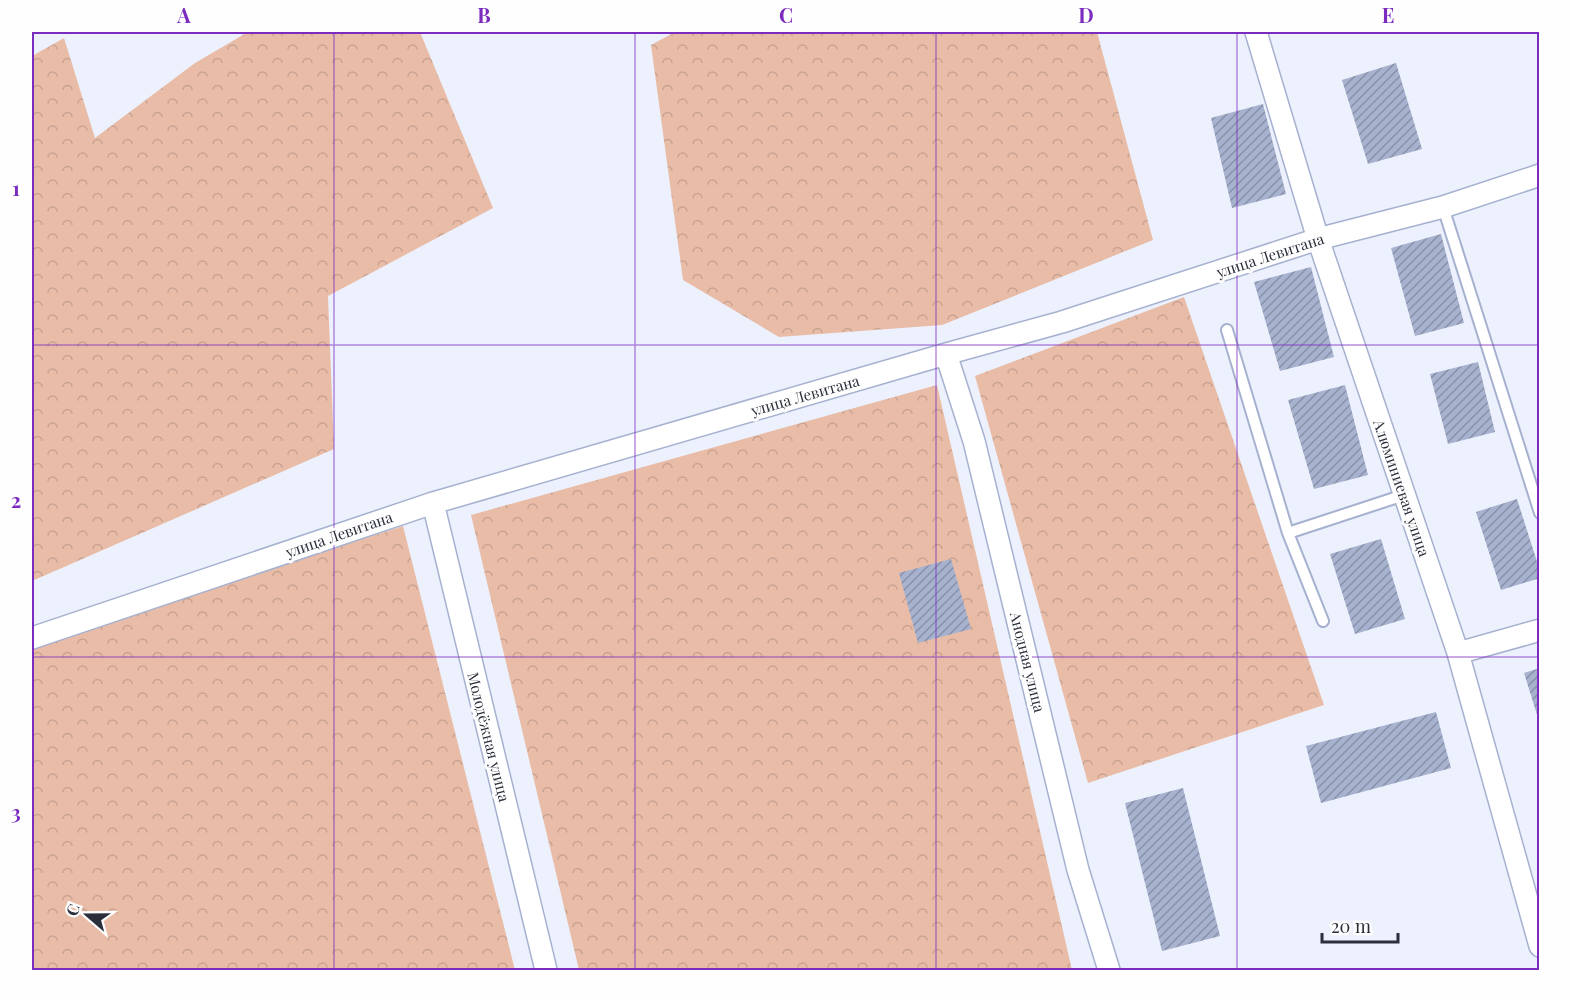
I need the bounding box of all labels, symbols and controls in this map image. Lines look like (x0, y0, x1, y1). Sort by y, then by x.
text: A (176, 1, 191, 28)
text: B (477, 1, 491, 28)
text: C (779, 1, 793, 28)
text: D (1078, 1, 1094, 28)
text: E (1382, 1, 1394, 28)
text: 1 (12, 174, 20, 201)
street label: улица Левитана (1213, 228, 1327, 282)
street label: улица Левитана (748, 370, 862, 420)
street label: Алюминиевая улица (1369, 416, 1435, 560)
text: 2 (11, 486, 21, 513)
street label: улица Левитана (282, 506, 396, 562)
street label: Анодная улица (1006, 609, 1050, 715)
street label: Молодёжная улица (463, 670, 515, 804)
text: 3 (11, 798, 21, 825)
north arrow (57, 885, 117, 945)
text: С (61, 901, 84, 919)
scale bar (1322, 906, 1398, 944)
text: 20 m (1331, 914, 1371, 938)

